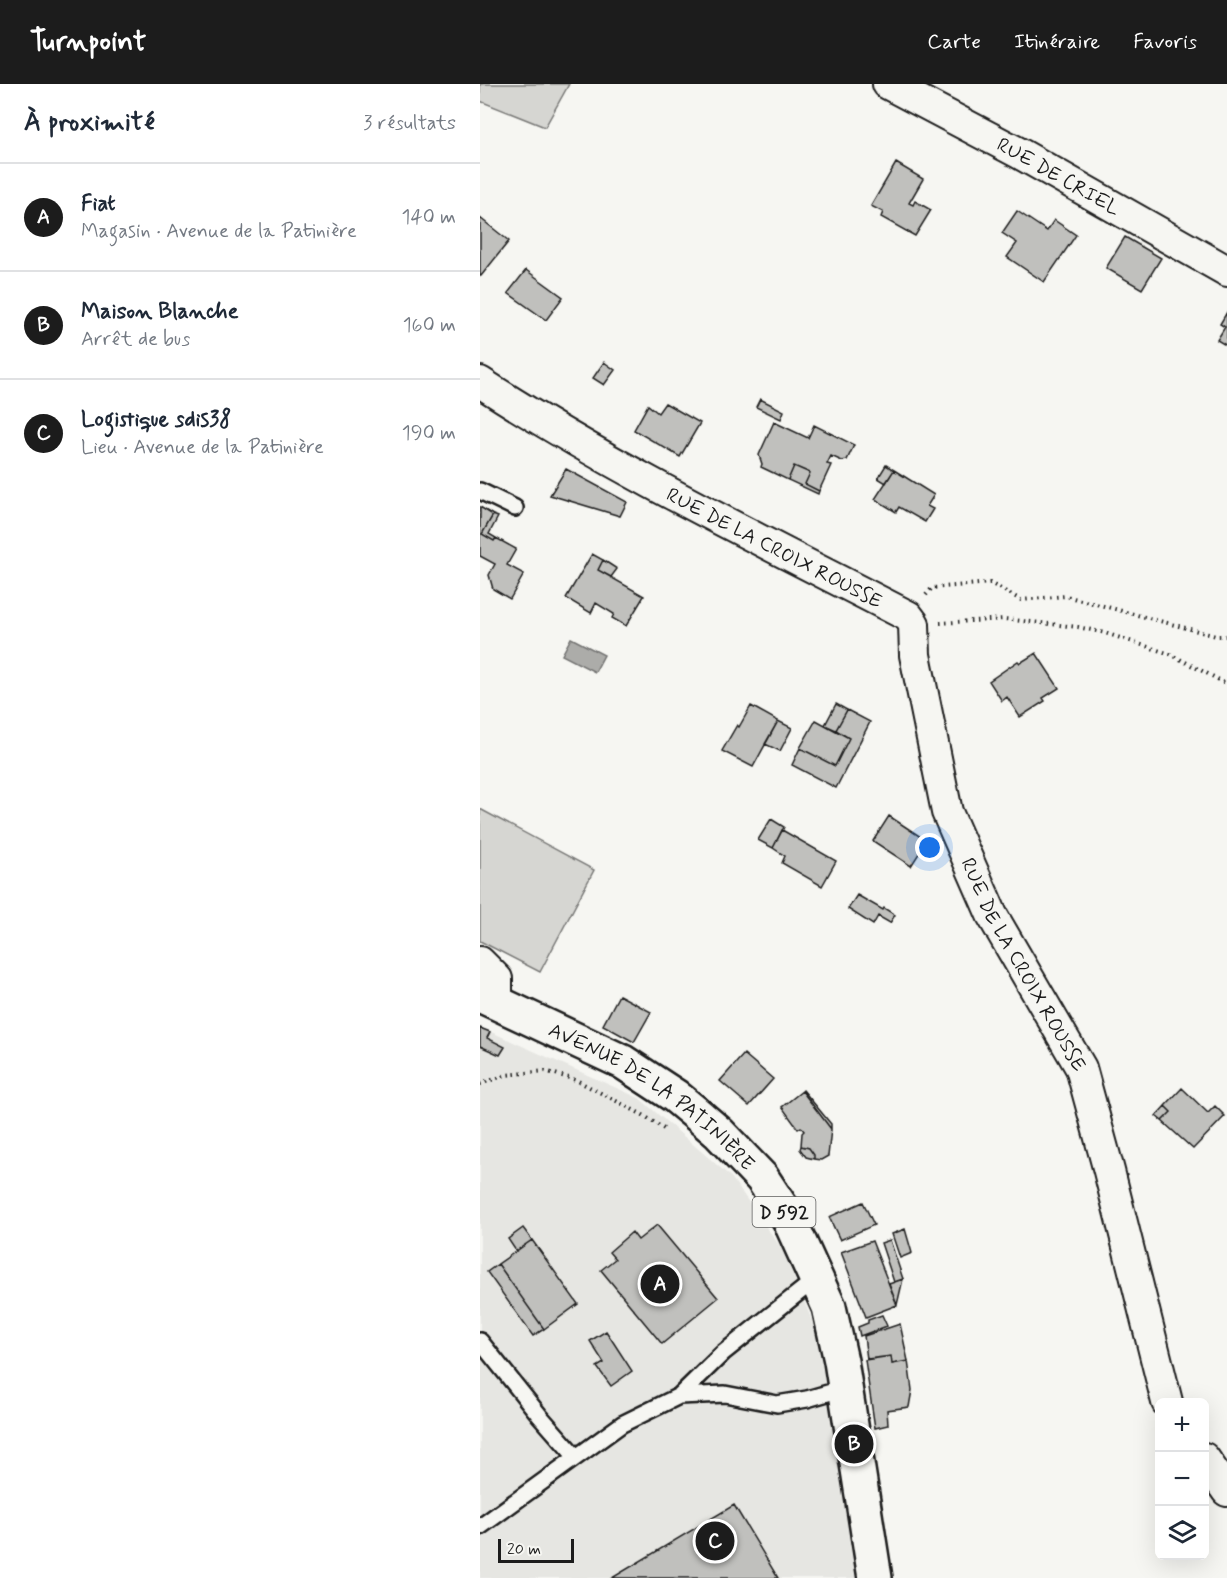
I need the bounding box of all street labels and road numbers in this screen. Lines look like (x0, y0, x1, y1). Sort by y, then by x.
street label: RUE DE CRIEL (992, 132, 1125, 223)
street label: RUE DE LA CROIX ROUSSE (661, 482, 886, 615)
street label: RUE DE LA CROIX ROUSSE (954, 854, 1092, 1076)
street label: AVENUE DE LA PATINIÈRE (544, 1017, 760, 1177)
road number: D 592 (752, 1197, 816, 1227)

